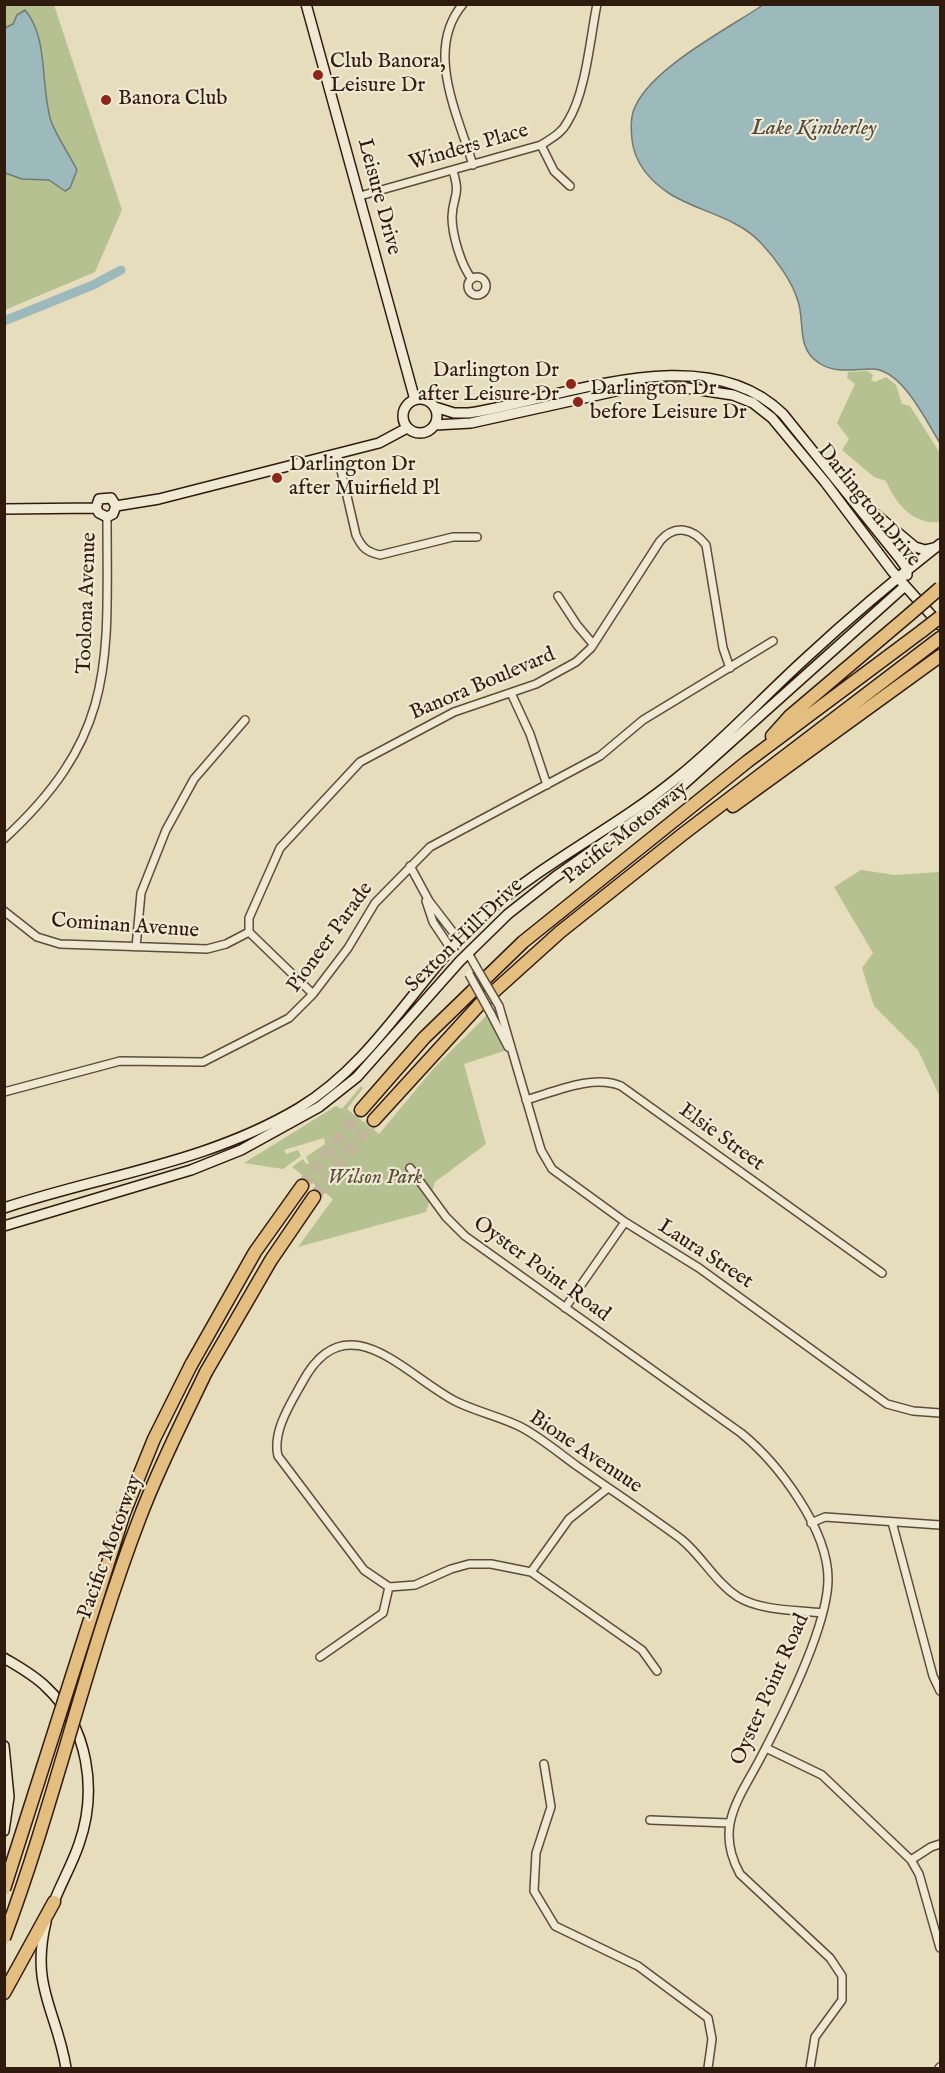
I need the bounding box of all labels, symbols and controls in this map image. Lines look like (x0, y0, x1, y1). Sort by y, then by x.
place label: Club Banora, Leisure Dr (330, 50, 445, 100)
marker: Club Banora, Leisure Dr (311, 68, 325, 82)
place label: Banora Club (118, 87, 228, 113)
marker: Banora Club (99, 93, 113, 107)
water label: Lake Kimberley (751, 116, 877, 142)
street label: Winders Place (406, 119, 532, 177)
street label: Leisure Drive (350, 136, 406, 258)
place label: Darlington Dr after Leisure Dr (418, 359, 559, 409)
marker: Darlington Dr after Leisure Dr (564, 377, 578, 391)
place label: Darlington Dr before Leisure Dr (590, 377, 747, 427)
marker: Darlington Dr before Leisure Dr (571, 395, 585, 409)
street label: Darlington Drive (811, 440, 925, 572)
place label: Darlington Dr after Muirfield Pl (289, 453, 440, 503)
marker: Darlington Dr after Muirfield Pl (270, 471, 284, 485)
street label: Toolona Avenue (73, 532, 103, 674)
street label: Banora Boulevard (407, 643, 559, 727)
street label: Pacific Motorway (559, 777, 693, 891)
street label: Sexton Hill Drive (401, 874, 529, 998)
street label: Pioneer Parade (282, 878, 380, 998)
street label: Cominan Avenue (50, 909, 200, 945)
street label: Elsie Street (673, 1099, 769, 1177)
park label: Wilson Park (328, 1166, 422, 1192)
street label: Oyster Point Road (468, 1212, 614, 1328)
street label: Laura Street (653, 1215, 757, 1295)
street label: Bione Avenuue (524, 1406, 646, 1500)
street label: Pacific Motorway (73, 1472, 149, 1622)
street label: Oyster Point Road (726, 1610, 816, 1770)

